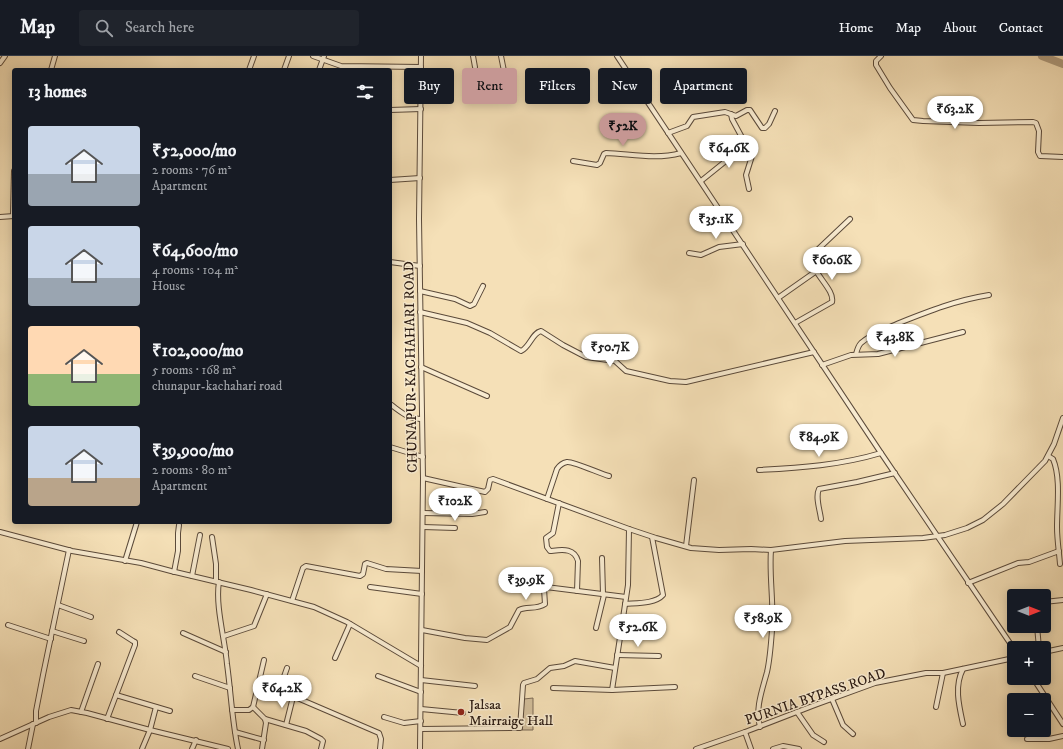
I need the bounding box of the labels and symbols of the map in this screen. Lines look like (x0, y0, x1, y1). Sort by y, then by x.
pin: ₹63.2K (922, 96, 988, 130)
pin: ₹52K (599, 113, 647, 147)
pin: ₹64.6K (696, 135, 762, 169)
pin: ₹35.1K (683, 206, 749, 240)
pin: ₹60.6K (799, 247, 865, 281)
street label: CHUNAPUR-KACHAHARI ROAD (400, 261, 422, 473)
pin: ₹43.8K (862, 324, 928, 358)
pin: ₹50.7K (577, 334, 643, 368)
pin: ₹84.9K (786, 424, 852, 458)
pin: ₹102K (427, 488, 483, 522)
pin: ₹39.9K (493, 567, 559, 601)
north arrow (1007, 589, 1051, 633)
pin: ₹58.9K (730, 605, 796, 639)
pin: ₹52.6K (605, 614, 671, 648)
street label: PURNIA BYPASS ROAD (742, 664, 888, 730)
pin: ₹64.2K (249, 675, 315, 709)
place label: Jalsaa Mairraige Hall (467, 696, 554, 730)
marker: Jalsaa Mairraige Hall (456, 707, 466, 717)

